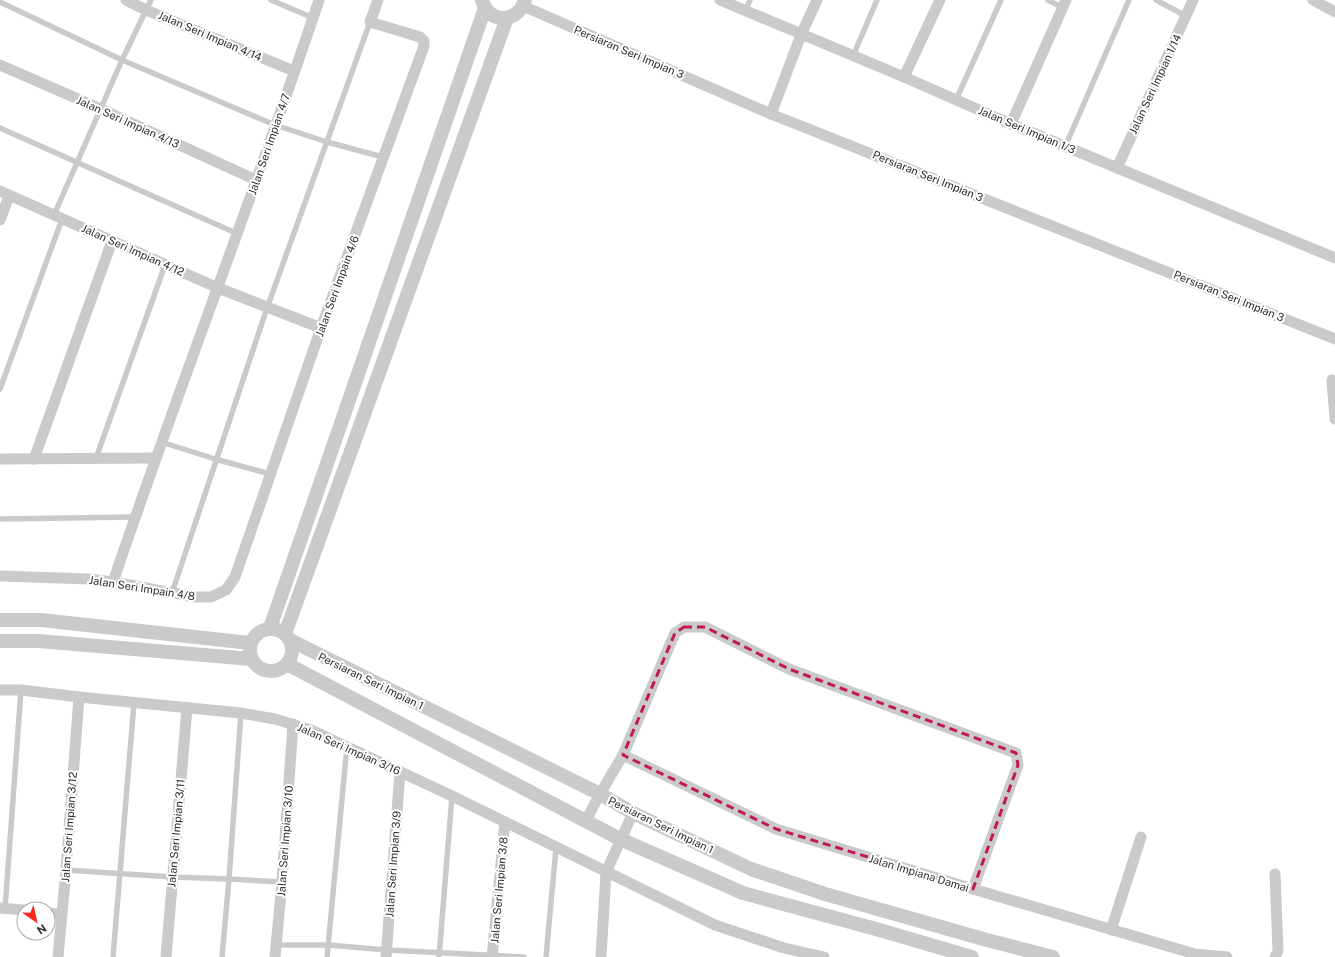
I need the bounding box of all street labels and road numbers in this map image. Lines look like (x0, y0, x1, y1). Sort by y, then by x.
street label: Jalan Seri Impian 4/14 (156, 9, 264, 63)
street label: Persiaran Seri Impian 3 (572, 23, 686, 81)
street label: Jalan Seri Impian 1/14 (1127, 32, 1183, 136)
street label: Jalan Seri Impian 4/7 (246, 91, 292, 196)
street label: Jalan Seri Impian 4/13 (75, 94, 181, 150)
street label: Jalan Seri Impian 1/3 (977, 104, 1077, 156)
street label: Persiaran Seri Impian 3 (871, 148, 985, 204)
street label: Jalan Seri Impian 4/12 (80, 222, 186, 278)
street label: Jalan Seri Impain 4/6 (313, 234, 361, 338)
street label: Persiaran Seri Impian 3 (1172, 268, 1286, 324)
street label: Jalan Seri Impain 4/8 (88, 574, 196, 602)
street label: Persiaran Seri Impian 1 (316, 650, 426, 712)
street label: Jalan Seri Impian 3/16 (296, 721, 402, 777)
street label: Jalan Seri Impian 3/12 (59, 771, 79, 883)
street label: Jalan Seri Impian 3/11 (165, 778, 187, 888)
street label: Jalan Seri Impian 3/10 (275, 785, 295, 897)
street label: Persiaran Seri Impian 1 (606, 794, 716, 856)
street label: Jalan Seri Impian 3/9 (383, 810, 403, 918)
street label: Jalan Seri Impian 3/8 (488, 836, 510, 944)
street label: Jalan Impiana Damai (868, 852, 970, 894)

